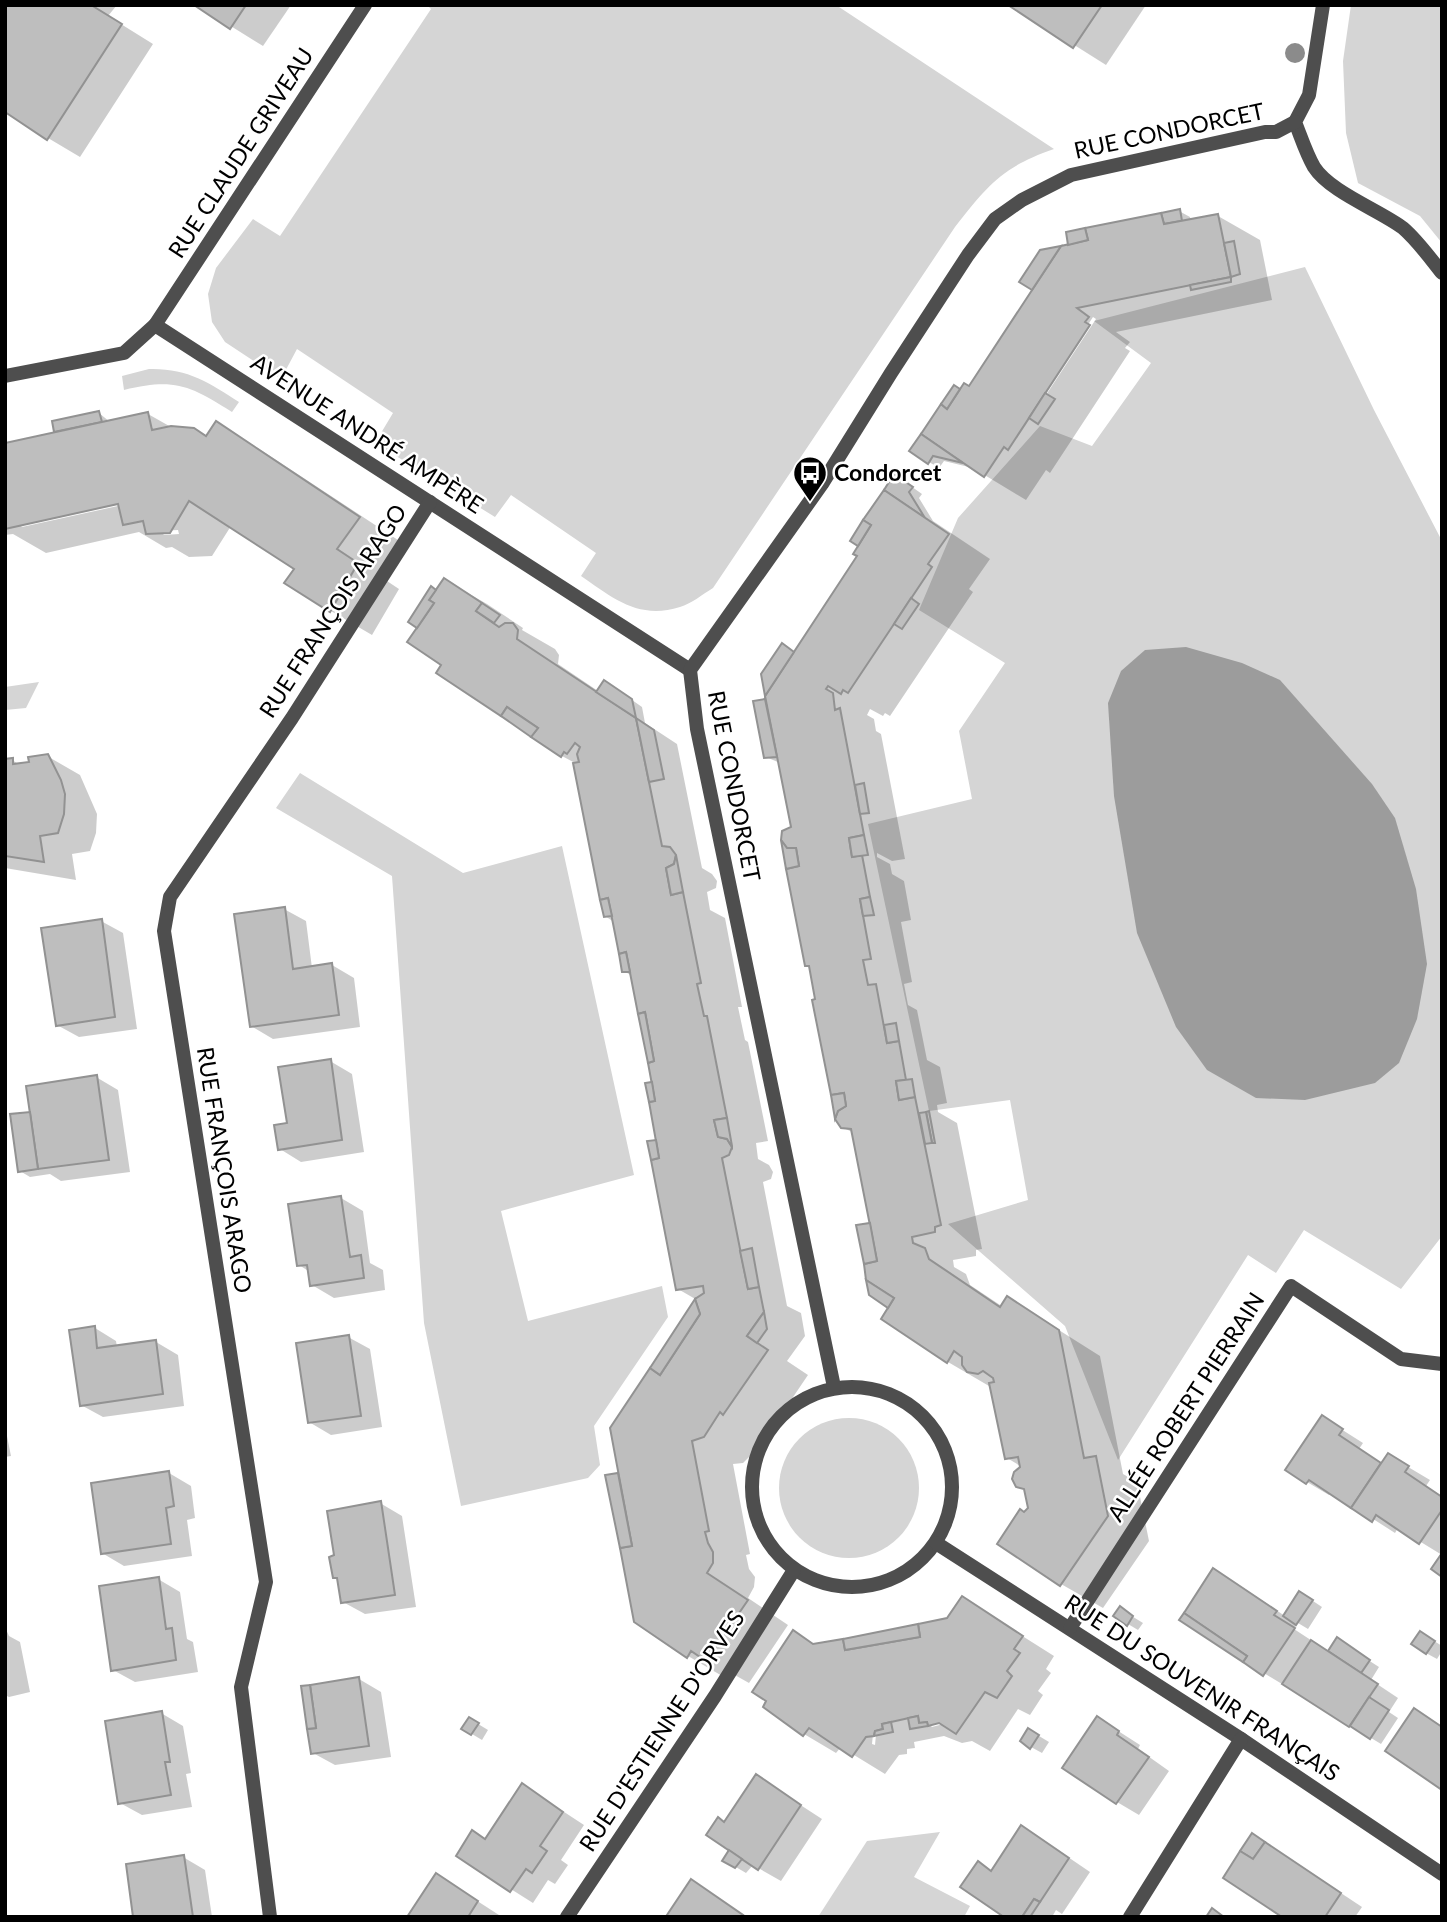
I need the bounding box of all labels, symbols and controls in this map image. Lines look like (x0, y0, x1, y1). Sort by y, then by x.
street label: RUE CLAUDE GRIVEAU (162, 42, 319, 263)
street label: RUE CONDORCET (1071, 96, 1267, 164)
street label: AVENUE ANDRÉ AMPÈRE (246, 348, 489, 519)
bus stop icon: Condorcet (791, 454, 829, 503)
place label: Condorcet (834, 458, 942, 486)
street label: RUE FRANÇOIS ARAGO (253, 499, 412, 722)
street label: RUE CONDORCET (703, 688, 767, 884)
street label: RUE FRANÇOIS ARAGO (192, 1045, 258, 1295)
street label: ALLÉE ROBERT PIERRAIN (1101, 1287, 1270, 1526)
street label: RUE DU SOUVENIR FRANÇAIS (1060, 1588, 1345, 1787)
street label: RUE D'ESTIENNE D'ORVES (573, 1605, 750, 1856)

